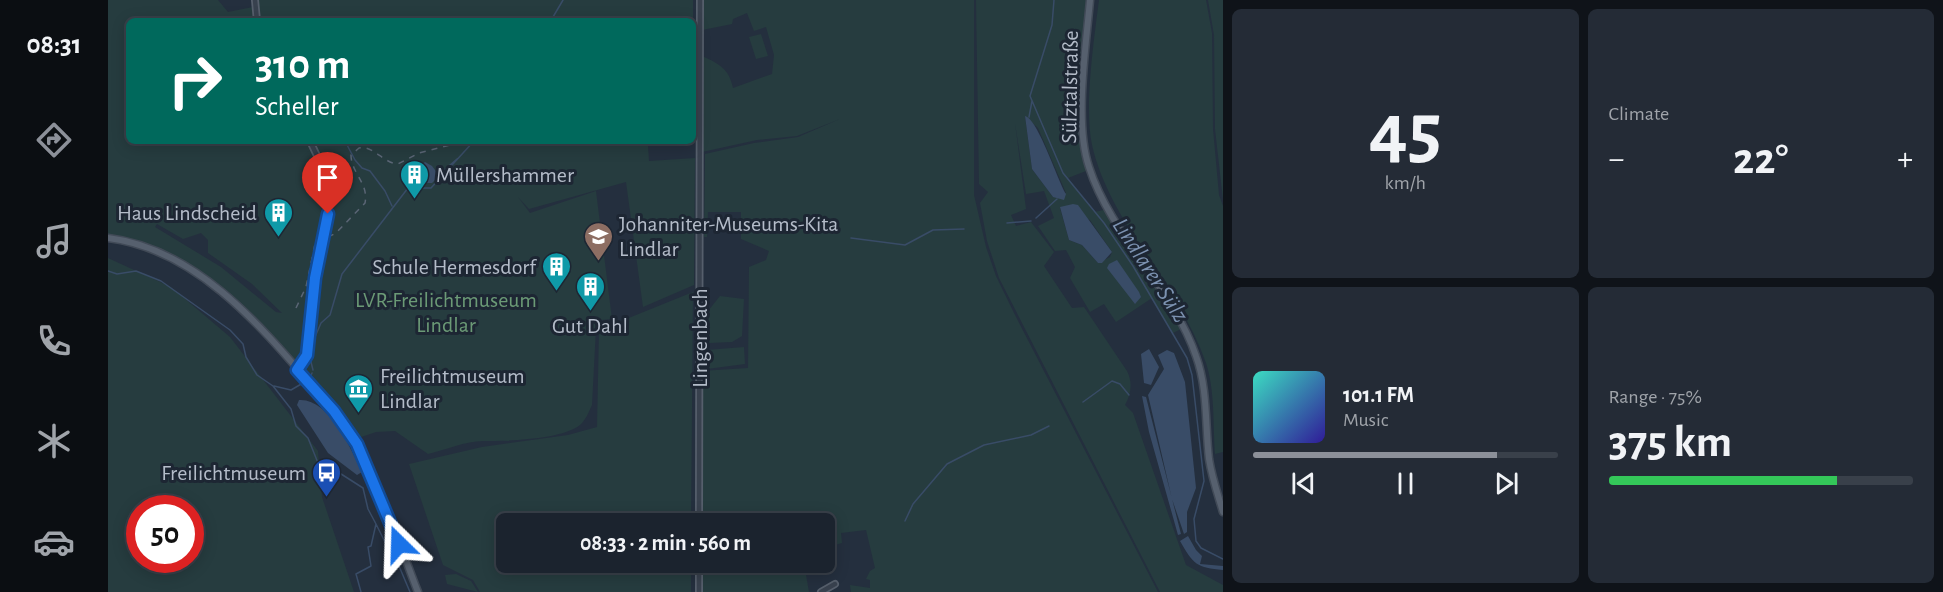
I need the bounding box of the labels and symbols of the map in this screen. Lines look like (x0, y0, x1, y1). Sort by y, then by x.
street label: Sülztalstraße (1058, 30, 1082, 144)
pin (302, 152, 353, 214)
building icon: Müllershammer (399, 158, 431, 200)
place label: Müllershammer (436, 164, 574, 186)
building icon: Haus Lindscheid (262, 196, 294, 238)
place label: Haus Lindscheid (117, 202, 257, 224)
place label: Johanniter-Museums-Kita Lindlar (619, 213, 838, 260)
water label: Lindlarer Sülz (1108, 214, 1193, 327)
school or university icon: Johanniter-Museums-Kita Lindlar (582, 220, 614, 262)
building icon: Schule Hermesdorf (541, 250, 573, 292)
place label: Schule Hermesdorf (372, 256, 537, 278)
building icon: Gut Dahl (574, 270, 606, 312)
street label: Lingenbach (689, 288, 711, 388)
park label: LVR-Freilichtmuseum Lindlar (355, 289, 537, 336)
place label: Gut Dahl (552, 315, 628, 337)
place label: Freilichtmuseum Lindlar (380, 365, 525, 412)
museum icon: Freilichtmuseum Lindlar (343, 372, 375, 414)
bus stop icon: Freilichtmuseum (311, 456, 343, 498)
place label: Freilichtmuseum (161, 462, 306, 484)
speed limit sign: 50 (126, 495, 204, 573)
position arrow (367, 512, 431, 576)

